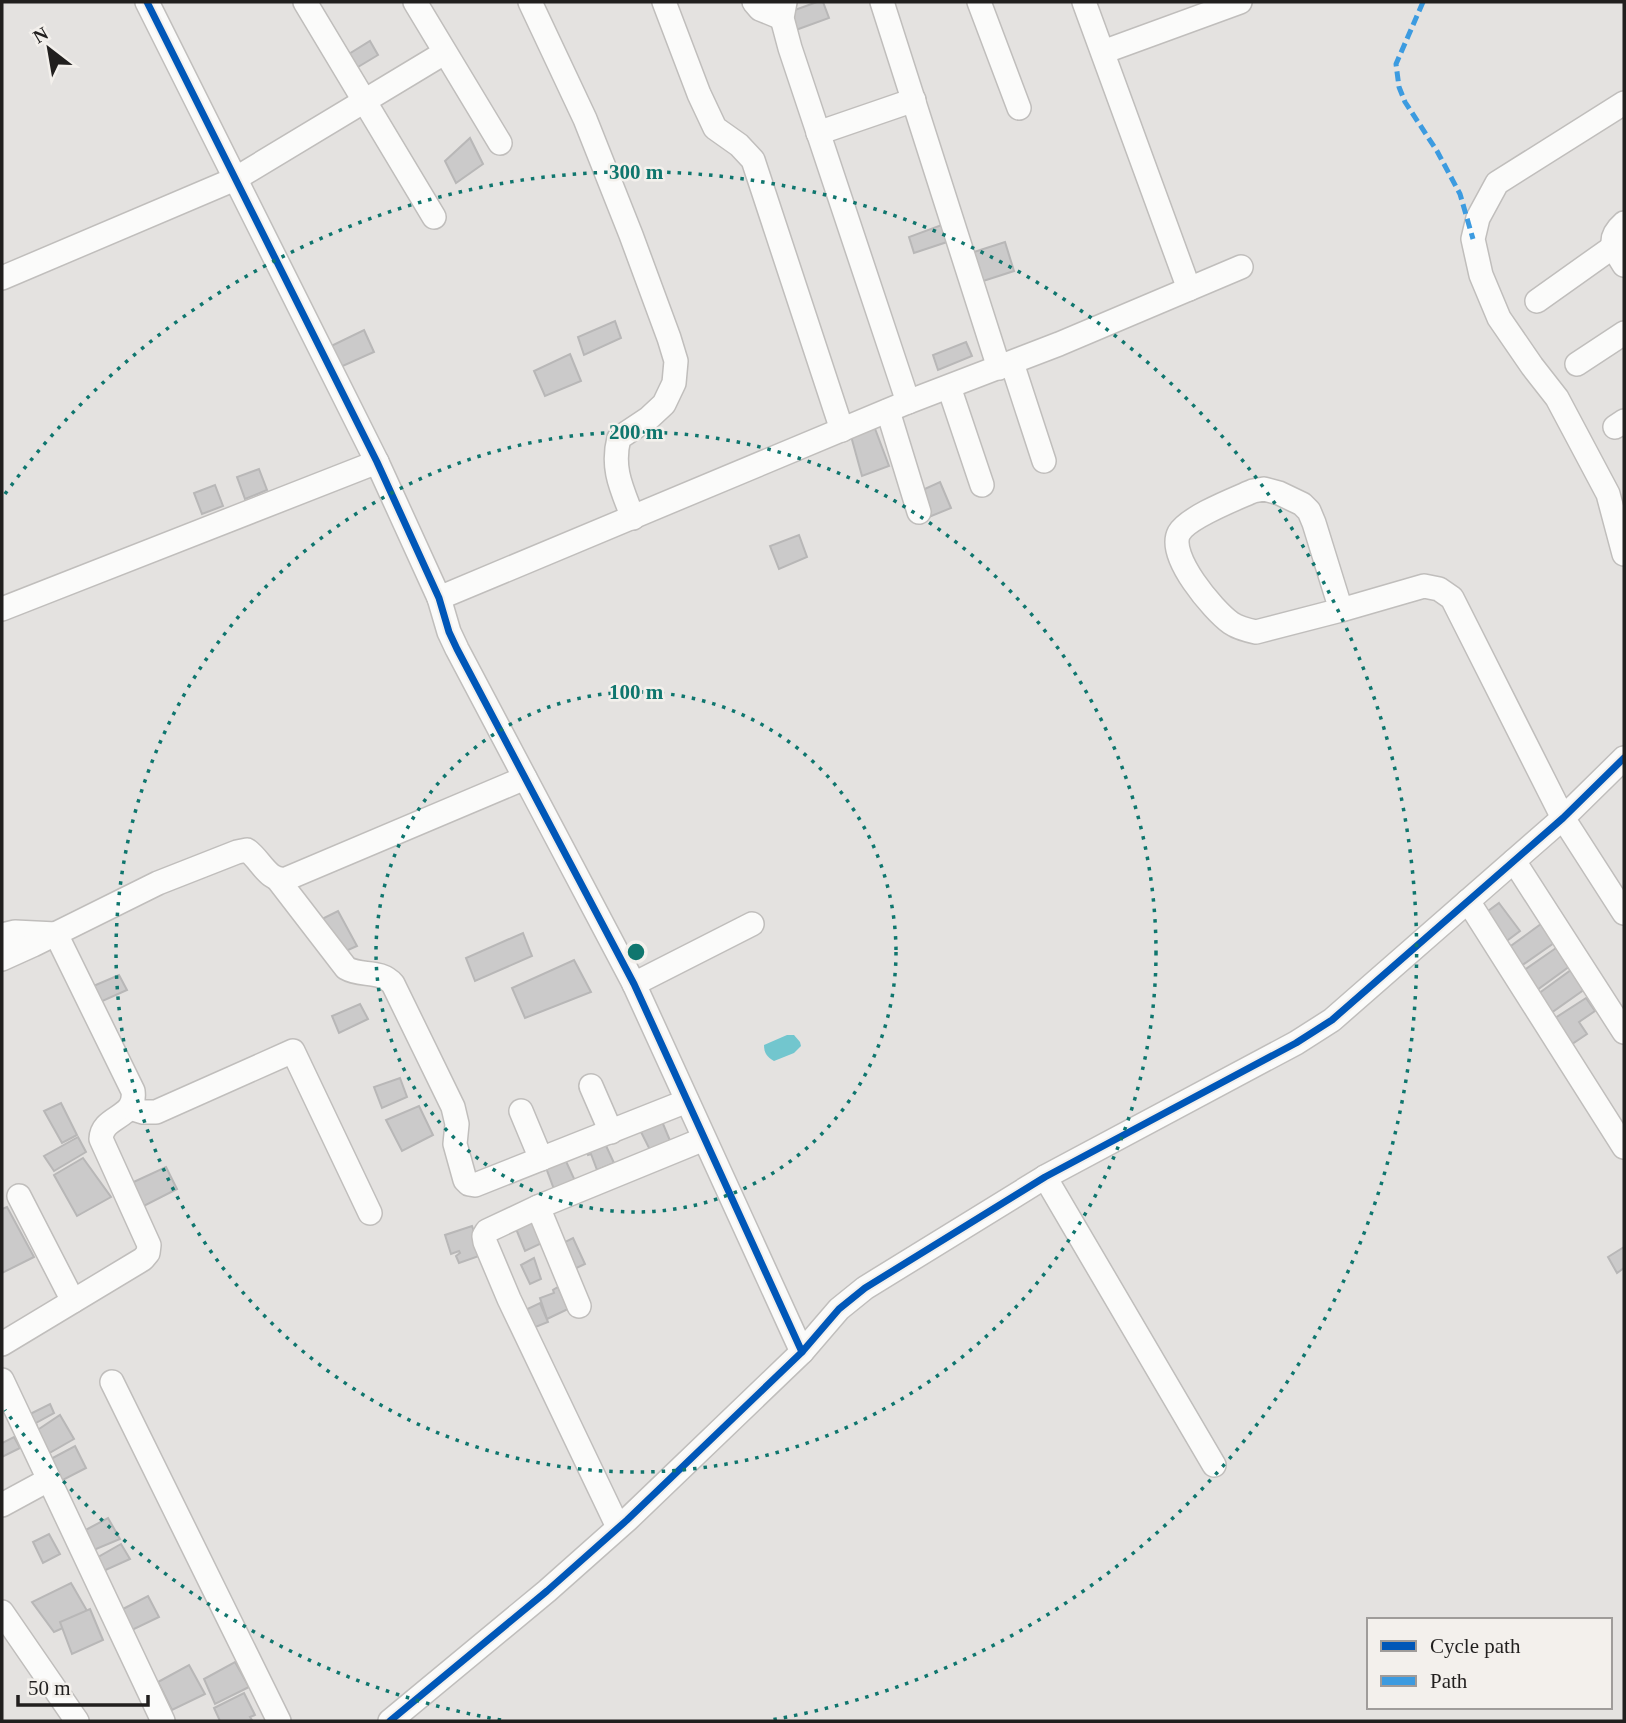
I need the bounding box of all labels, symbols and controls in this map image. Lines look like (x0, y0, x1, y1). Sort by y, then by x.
north arrow (14, 14, 84, 84)
text: N (29, 22, 52, 47)
text: 300 m (609, 160, 664, 184)
text: 200 m (609, 420, 664, 444)
text: 100 m (609, 680, 664, 704)
centre of rings (624, 940, 648, 964)
legend (1367, 1618, 1612, 1709)
text: Cycle path (1430, 1634, 1521, 1658)
scale bar (18, 1664, 147, 1708)
text: Path (1430, 1669, 1468, 1693)
text: 50 m (28, 1676, 71, 1700)

